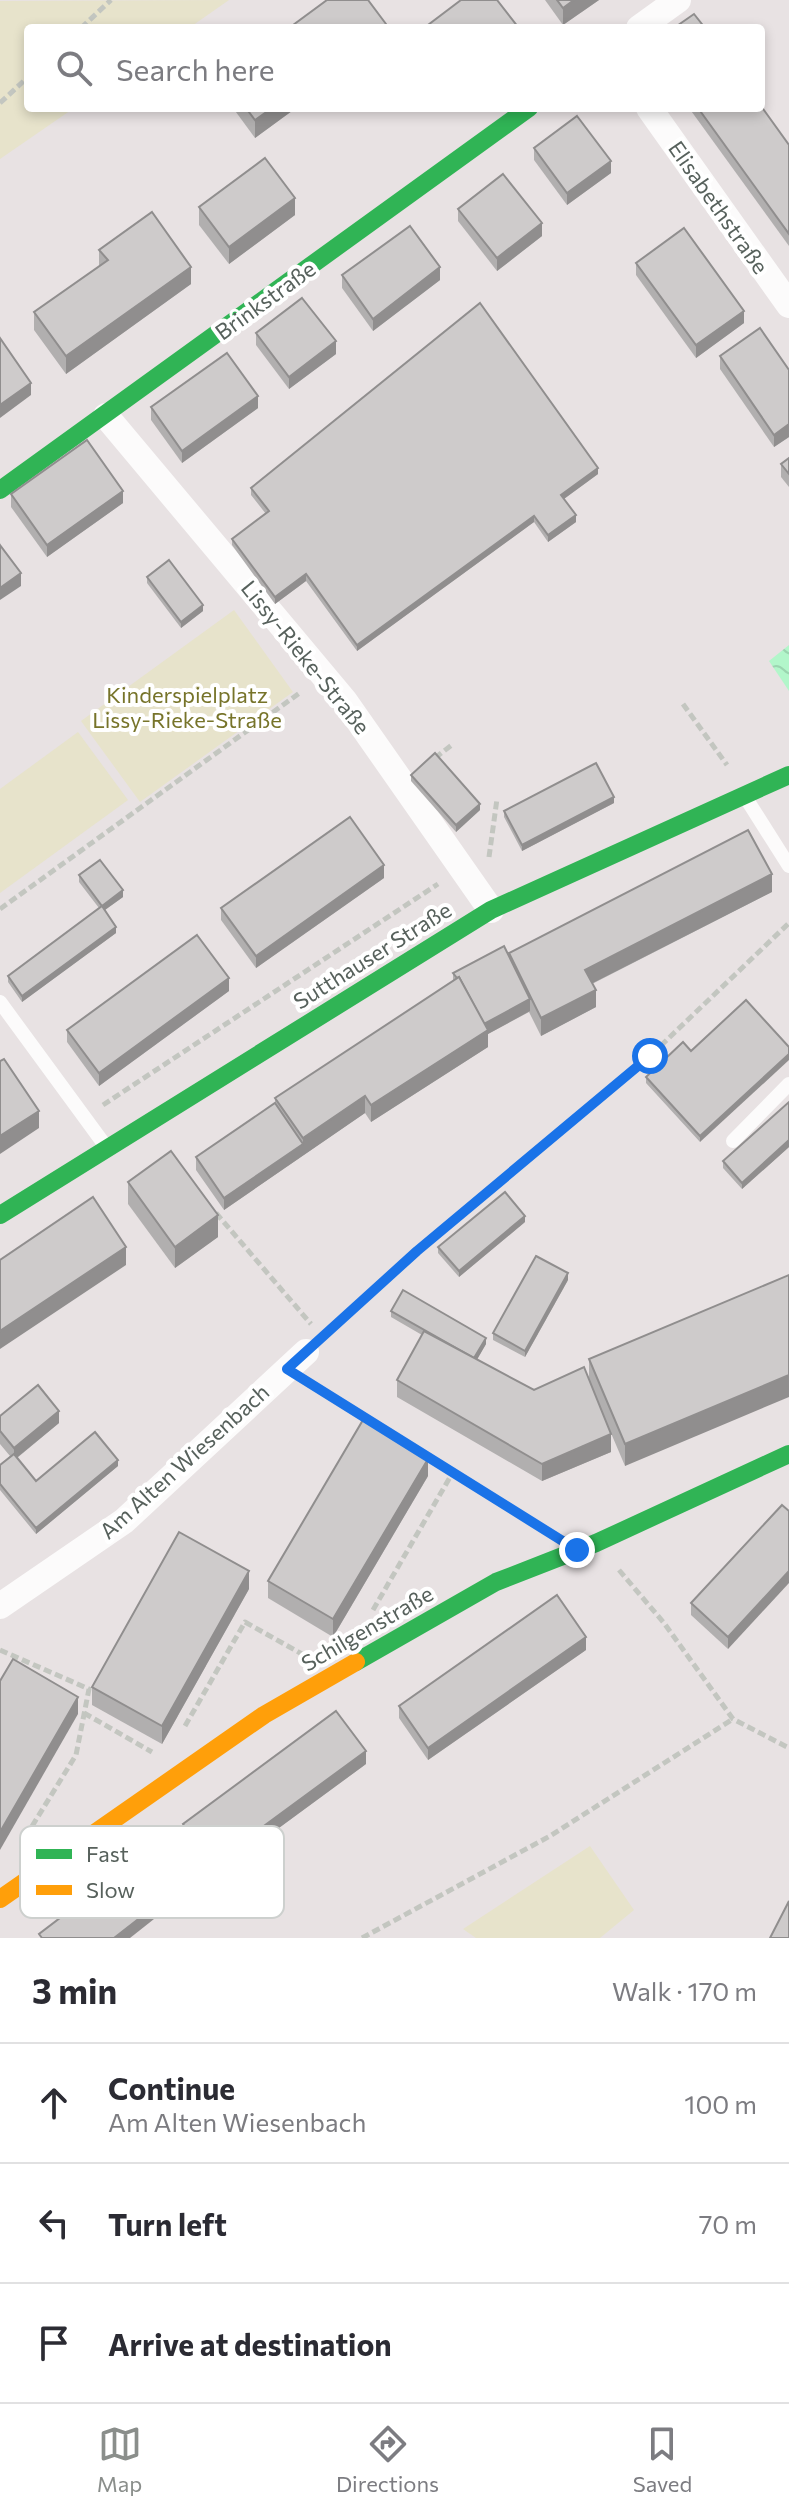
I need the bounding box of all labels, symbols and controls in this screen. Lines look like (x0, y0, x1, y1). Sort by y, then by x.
search box (24, 24, 765, 112)
icon: search (52, 46, 96, 90)
text: Search here (116, 50, 275, 87)
street label: Elisabethstraße (663, 135, 775, 279)
street label: Brinkstraße (210, 255, 320, 345)
street label: Lissy-Rieke-Straße (236, 575, 376, 739)
park label: Kinderspielplatz Lissy-Rieke-Straße (92, 681, 282, 733)
street label: Sutthauser Straße (288, 896, 456, 1014)
route start (632, 1038, 668, 1074)
street label: Am Alten Wiesenbach (94, 1378, 274, 1544)
route end (559, 1532, 595, 1568)
street label: Schilgenstraße (296, 1579, 438, 1677)
legend (20, 1826, 284, 1918)
text: Fast (86, 1840, 129, 1867)
text: Slow (86, 1876, 135, 1903)
text: 3 min (32, 1969, 117, 2011)
text: Walk · 170 m (612, 1975, 757, 2006)
text: Continue (108, 2069, 235, 2106)
icon: ahead (32, 2081, 76, 2125)
text: 100 m (684, 2088, 757, 2119)
text: Am Alten Wiesenbach (108, 2106, 366, 2137)
icon: left (32, 2201, 76, 2245)
text: Turn left (108, 2205, 227, 2242)
text: 70 m (699, 2208, 757, 2239)
icon: arrive (32, 2321, 76, 2365)
text: Arrive at destination (108, 2325, 392, 2362)
tab: Map (97, 2422, 142, 2497)
tab: Directions (336, 2422, 439, 2497)
tab: Saved (633, 2422, 692, 2497)

